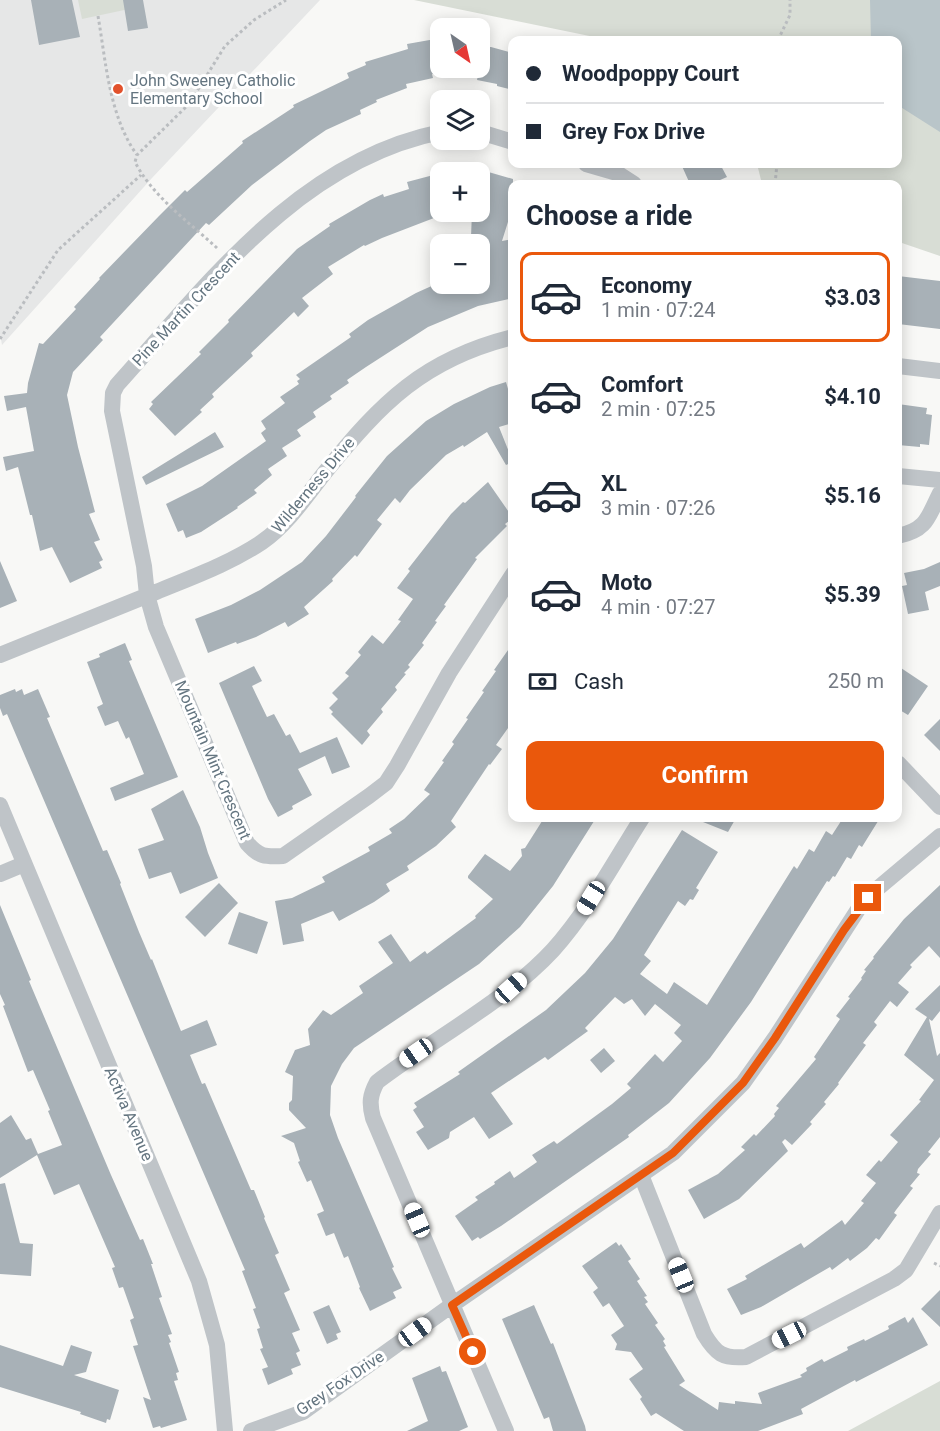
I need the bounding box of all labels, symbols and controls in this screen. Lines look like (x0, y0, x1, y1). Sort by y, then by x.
north arrow (430, 18, 490, 78)
map controls (430, 18, 490, 294)
text: Woodpoppy Court (562, 61, 739, 86)
place label: John Sweeney Catholic Elementary School (130, 71, 295, 108)
marker: John Sweeney Catholic Elementary School (111, 82, 125, 96)
button: layers (430, 90, 490, 150)
text: Grey Fox Drive (562, 119, 705, 144)
button: + (430, 162, 490, 222)
text: Choose a ride (526, 200, 692, 232)
button: − (430, 234, 490, 294)
street label: Pine Martin Crescent (128, 248, 244, 370)
icon: car (529, 270, 583, 324)
text: Economy (601, 273, 692, 298)
text: $3.03 (824, 285, 881, 310)
text: 1 min · 07:24 (601, 298, 716, 322)
icon: car (529, 369, 583, 423)
text: Comfort (601, 372, 683, 397)
text: $4.10 (824, 384, 881, 409)
text: 2 min · 07:25 (601, 397, 716, 421)
street label: Wilderness Drive (268, 433, 358, 537)
icon: car (529, 468, 583, 522)
text: XL (601, 471, 627, 496)
text: $5.16 (824, 483, 881, 508)
text: 3 min · 07:26 (601, 496, 716, 520)
icon: car (529, 567, 583, 621)
text: Moto (601, 570, 652, 595)
text: $5.39 (824, 582, 881, 607)
text: 4 min · 07:27 (601, 595, 716, 619)
icon: cash (526, 665, 559, 698)
text: Cash (574, 669, 624, 694)
text: 250 m (828, 669, 884, 693)
street label: Mountain Mint Crescent (171, 678, 255, 842)
button: Confirm (526, 741, 884, 810)
car (574, 878, 608, 918)
route end (854, 884, 881, 911)
car (492, 969, 530, 1007)
car (396, 1035, 436, 1071)
street label: Activa Avenue (101, 1064, 157, 1164)
car (402, 1200, 432, 1240)
car (666, 1255, 696, 1295)
car (395, 1314, 435, 1350)
car (769, 1319, 809, 1351)
route start (459, 1338, 486, 1365)
street label: Grey Fox Drive (293, 1347, 387, 1419)

